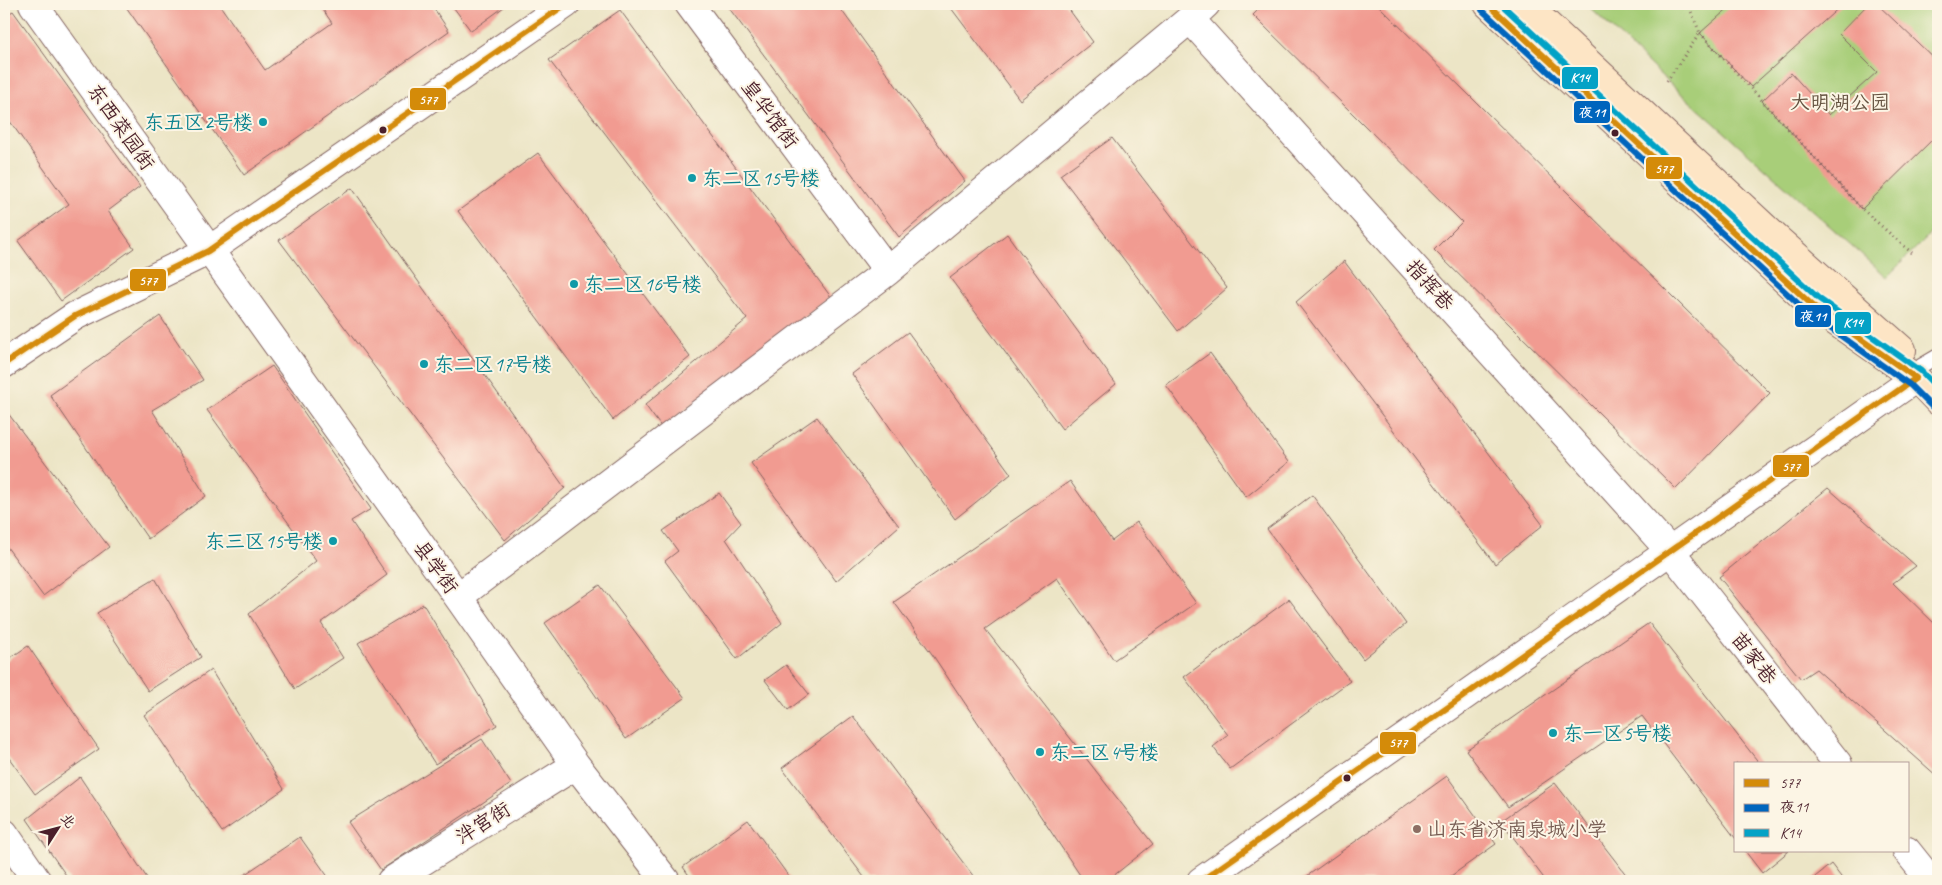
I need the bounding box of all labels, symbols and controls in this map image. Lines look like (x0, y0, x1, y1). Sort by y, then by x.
line badge: K14 (1561, 66, 1599, 90)
text: K14 (1570, 69, 1592, 86)
street label: 皇华馆街 (736, 75, 804, 153)
street label: 东西菜园街 (82, 79, 160, 175)
line badge: 577 (409, 87, 447, 111)
park label: 大明湖公园 (1790, 90, 1890, 115)
text: 577 (419, 91, 439, 108)
line badge: 夜11 (1573, 100, 1611, 124)
text: 夜11 (1579, 104, 1607, 121)
place label: 东五区2号楼 (144, 110, 253, 135)
marker: 东五区2号楼 (257, 116, 269, 128)
unlabelled marker (378, 125, 388, 135)
unlabelled marker (1610, 128, 1620, 138)
line badge: 577 (1645, 156, 1683, 180)
text: 577 (1655, 160, 1675, 177)
place label: 东二区15号楼 (702, 166, 820, 191)
marker: 东二区15号楼 (686, 172, 698, 184)
street label: 指挥巷 (1401, 254, 1460, 316)
line badge: 577 (129, 268, 167, 292)
text: 577 (139, 272, 159, 289)
place label: 东二区16号楼 (584, 272, 702, 297)
marker: 东二区16号楼 (568, 278, 580, 290)
line badge: 夜11 (1794, 304, 1832, 328)
text: 夜11 (1800, 308, 1828, 325)
line badge: K14 (1834, 311, 1872, 335)
text: K14 (1843, 314, 1865, 331)
place label: 东二区17号楼 (434, 352, 552, 377)
marker: 东二区17号楼 (418, 358, 430, 370)
line badge: 577 (1772, 454, 1810, 478)
text: 577 (1782, 458, 1802, 475)
place label: 东三区15号楼 (205, 529, 323, 554)
marker: 东三区15号楼 (327, 535, 339, 547)
street label: 县学街 (408, 535, 464, 599)
street label: 苗家巷 (1726, 627, 1783, 690)
place label: 东一区5号楼 (1563, 721, 1672, 746)
marker: 东一区5号楼 (1547, 727, 1559, 739)
line badge: 577 (1379, 731, 1417, 755)
text: 577 (1389, 734, 1409, 751)
place label: 东二区4号楼 (1050, 740, 1159, 765)
marker: 东二区4号楼 (1034, 746, 1046, 758)
legend (1734, 762, 1910, 852)
unlabelled marker (1342, 773, 1352, 783)
text: 577 (1780, 774, 1802, 793)
street label: 泮宫街 (451, 797, 515, 849)
text: 夜11 (1780, 798, 1810, 817)
north arrow (32, 802, 82, 852)
text: 北 (57, 810, 79, 831)
place label: 山东省济南泉城小学 (1427, 817, 1607, 842)
marker: 山东省济南泉城小学 (1411, 823, 1423, 835)
text: K14 (1780, 824, 1802, 843)

